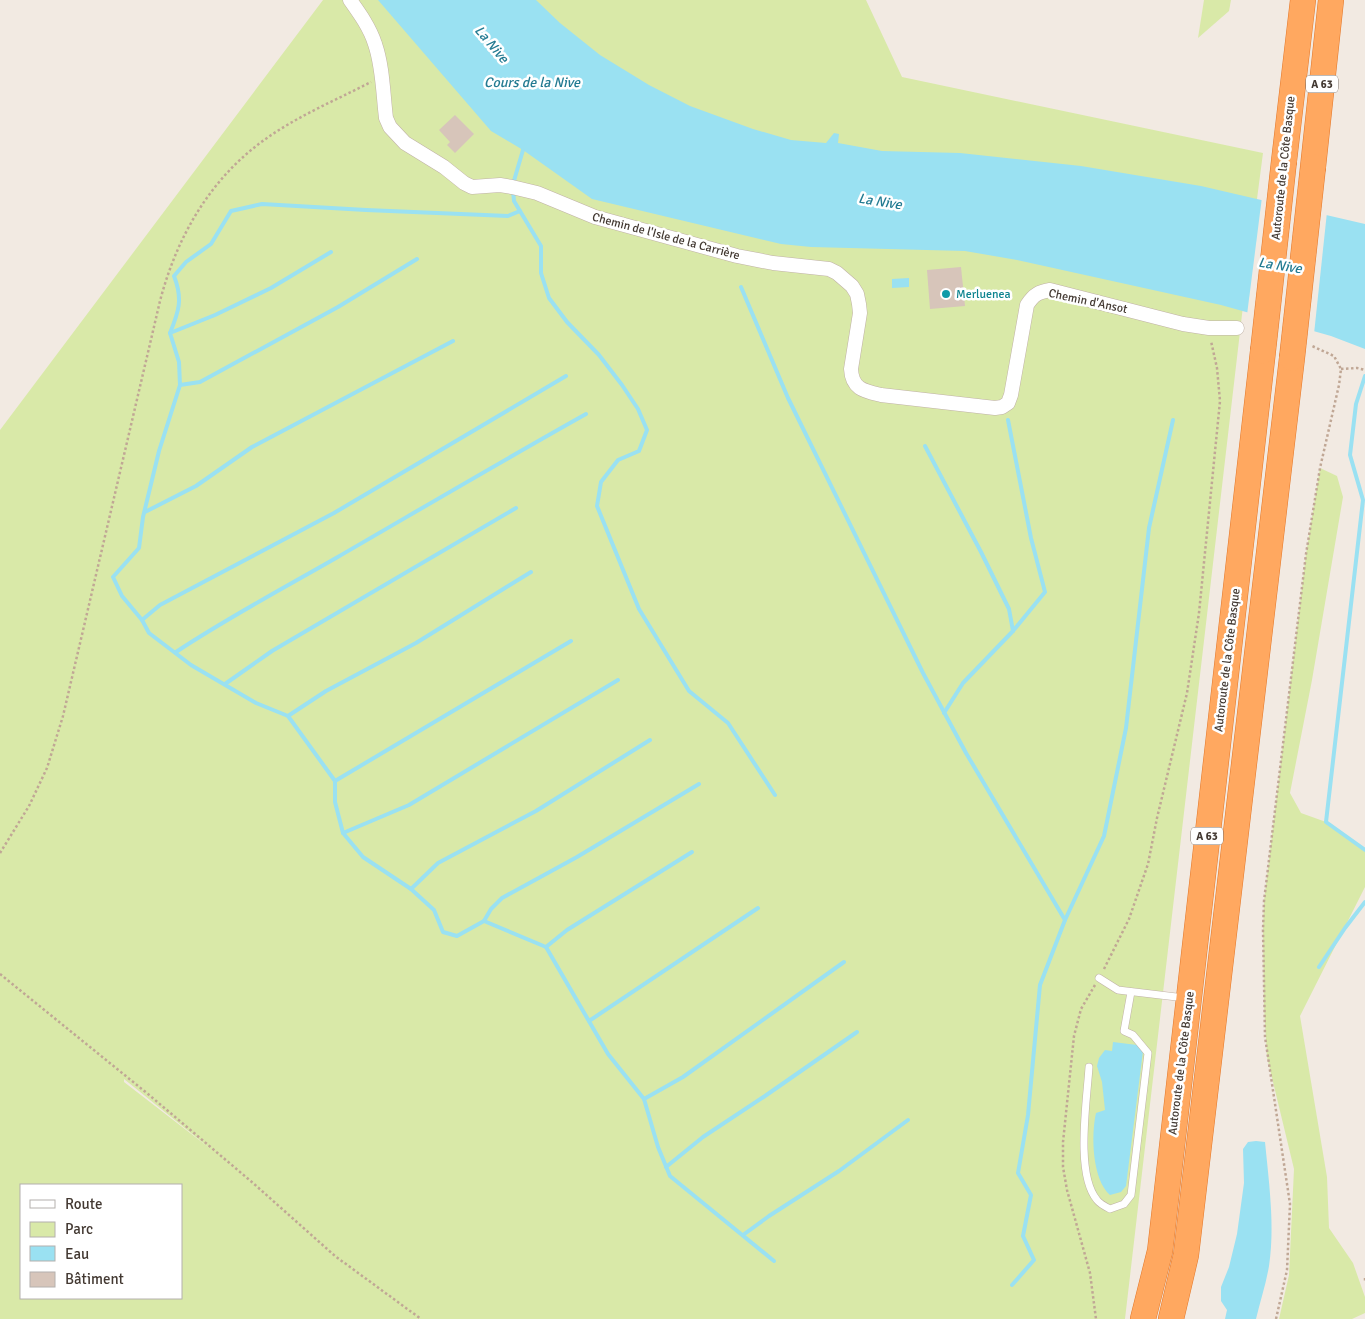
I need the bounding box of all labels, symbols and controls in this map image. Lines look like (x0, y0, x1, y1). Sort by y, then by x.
water label: La Nive (471, 22, 513, 67)
water label: Cours de la Nive (484, 74, 581, 91)
road number: A 63 (1306, 76, 1338, 92)
street label: Autoroute de la Côte Basque (1268, 95, 1299, 241)
water label: La Nive (857, 190, 904, 213)
street label: Chemin de l'Isle de la Carrière (590, 210, 741, 263)
water label: La Nive (1257, 254, 1304, 277)
street label: Chemin d'Ansot (1047, 286, 1129, 317)
place label: Merluenea (956, 287, 1011, 302)
marker: Merluenea (940, 288, 952, 300)
street label: Autoroute de la Côte Basque (1211, 587, 1244, 733)
road number: A 63 (1191, 828, 1223, 844)
street label: Autoroute de la Côte Basque (1165, 990, 1198, 1136)
legend (20, 1184, 182, 1299)
text: Route (65, 1195, 102, 1213)
text: Parc (65, 1220, 93, 1238)
text: Eau (65, 1245, 89, 1263)
text: Bâtiment (65, 1270, 124, 1288)

